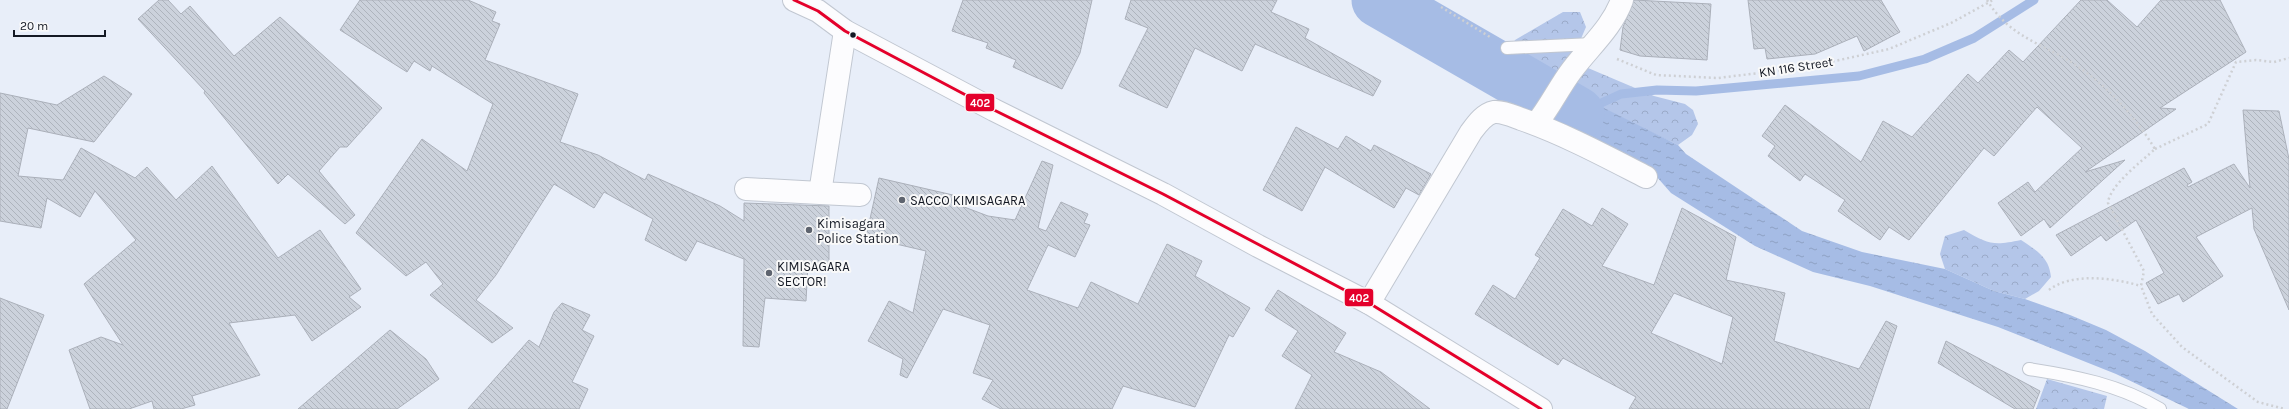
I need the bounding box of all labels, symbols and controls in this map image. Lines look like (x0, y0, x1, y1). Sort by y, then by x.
scale bar (14, 12, 105, 38)
text: 20 m (20, 19, 48, 33)
unlabelled marker (848, 30, 858, 40)
street label: KN 116 Street (1758, 54, 1834, 80)
line badge: 402 (965, 93, 995, 112)
text: 402 (970, 97, 990, 110)
place label: SACCO KIMISAGARA (910, 193, 1026, 208)
marker: SACCO KIMISAGARA (897, 195, 907, 205)
place label: Kimisagara Police Station (817, 216, 899, 246)
marker: Kimisagara Police Station (804, 225, 814, 235)
place label: KIMISAGARA SECTOR! (777, 259, 850, 289)
marker: KIMISAGARA SECTOR! (764, 268, 774, 278)
line badge: 402 (1344, 288, 1374, 307)
text: 402 (1349, 292, 1369, 305)

